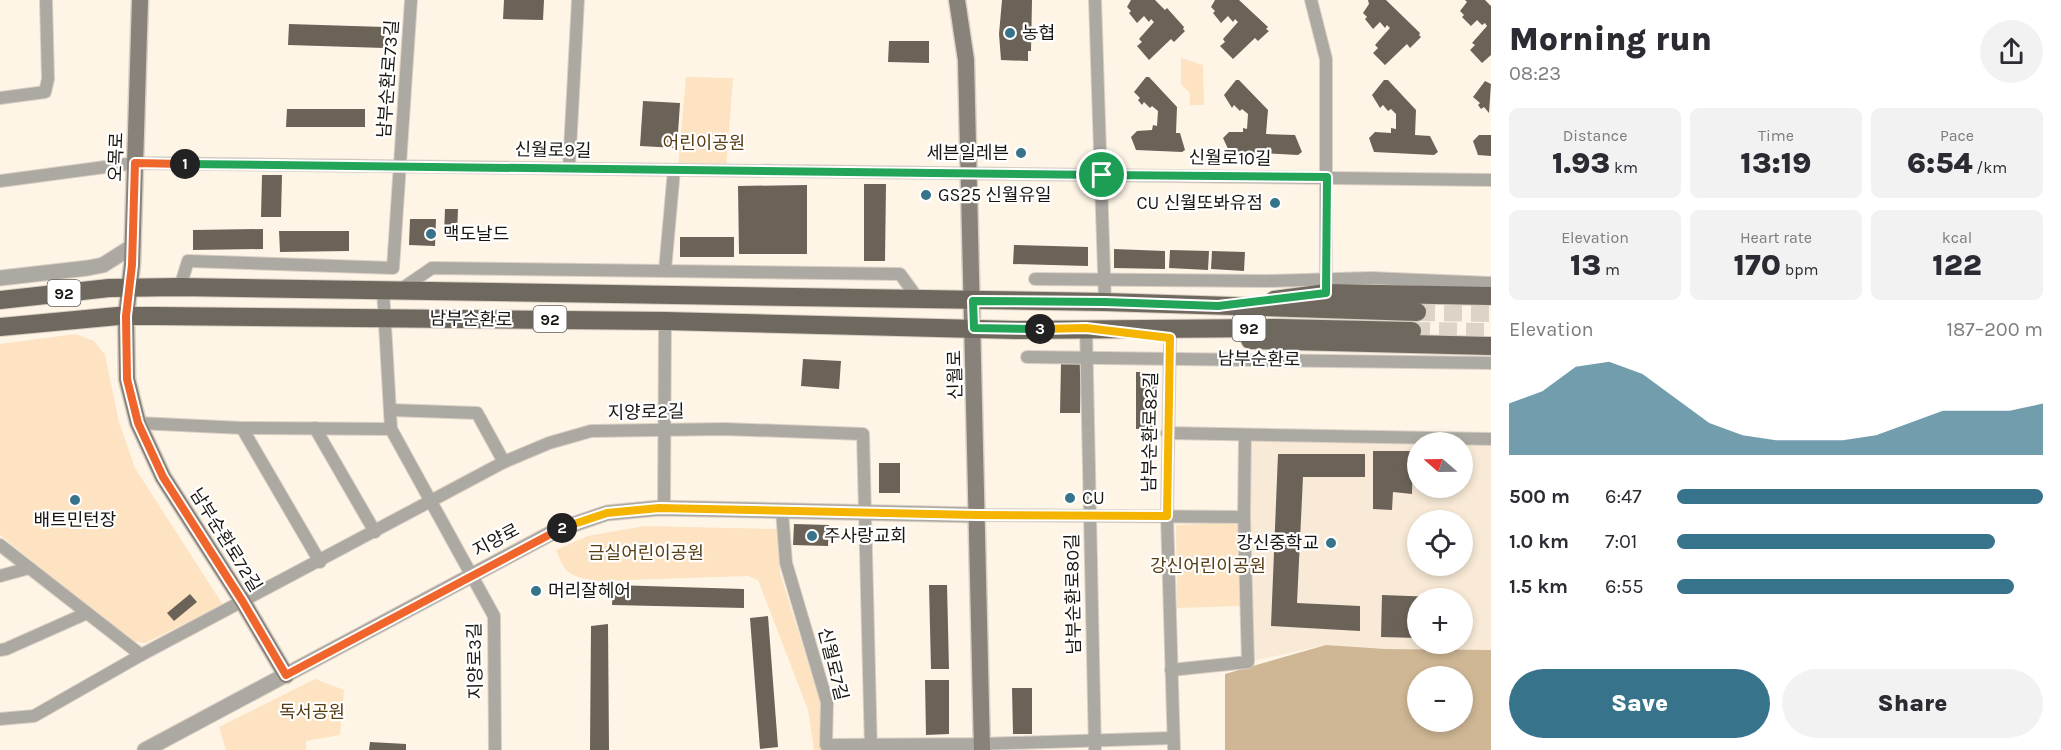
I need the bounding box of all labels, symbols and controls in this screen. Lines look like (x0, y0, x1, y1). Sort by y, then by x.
street label: 남부순환로73길 (373, 19, 403, 139)
text: Morning run (1509, 20, 1712, 58)
button: share (1980, 20, 2043, 83)
place label: 농협 (1022, 22, 1055, 44)
marker: 농협 (1003, 26, 1017, 40)
text: 08:23 (1509, 62, 1561, 85)
text: Distance (1563, 126, 1627, 145)
text: Time (1758, 126, 1794, 145)
text: Pace (1940, 126, 1974, 145)
street label: 오목로 (104, 132, 128, 182)
park label: 어린이공원 (663, 132, 745, 154)
street label: 신월로9길 (514, 138, 592, 162)
place label: 세븐일레븐 (926, 142, 1009, 164)
text: 1.93 (1552, 145, 1610, 181)
text: 13:19 (1740, 145, 1812, 181)
text: 6:54 (1907, 145, 1972, 181)
marker: 세븐일레븐 (1014, 146, 1028, 160)
street label: 신월로10길 (1188, 146, 1272, 170)
pin: 1 (170, 149, 200, 179)
pin (1076, 149, 1127, 200)
text: 1 (182, 154, 188, 173)
icon: arrive (1085, 158, 1118, 191)
text: km (1610, 158, 1638, 177)
text: /km (1972, 158, 2007, 177)
place label: GS25 신월유일 (938, 184, 1052, 206)
marker: GS25 신월유일 (919, 188, 933, 202)
place label: CU 신월또봐유점 (1137, 192, 1263, 214)
marker: CU 신월또봐유점 (1268, 196, 1282, 210)
place label: 맥도날드 (443, 223, 509, 245)
marker: 맥도날드 (424, 227, 438, 241)
text: Elevation (1561, 228, 1629, 247)
text: Heart rate (1740, 228, 1812, 247)
text: kcal (1942, 228, 1972, 247)
text: 13 (1570, 247, 1601, 283)
text: 170 (1733, 247, 1781, 283)
text: 122 (1932, 247, 1982, 283)
text: m (1601, 260, 1620, 279)
text: bpm (1781, 260, 1819, 279)
road number: 92 (48, 280, 80, 306)
road number: 92 (534, 306, 566, 332)
street label: 남부순환로 (429, 307, 513, 331)
pin: 3 (1025, 314, 1055, 344)
road number: 92 (1232, 315, 1266, 341)
text: Elevation (1509, 318, 1594, 341)
text: 187–200 m (1946, 318, 2043, 341)
text: 3 (1035, 319, 1045, 338)
street label: 남부순환로 (1217, 347, 1301, 371)
street label: 신월로 (944, 350, 966, 400)
street label: 남부순환로82길 (1138, 371, 1162, 493)
street label: 지양로2길 (607, 400, 685, 424)
north arrow (1407, 432, 1473, 498)
map controls (1407, 432, 1473, 732)
street label: 남부순환로72길 (185, 484, 267, 596)
text: 500 m (1509, 485, 1570, 508)
text: 6:47 (1605, 485, 1642, 508)
place label: CU (1082, 487, 1105, 509)
marker: CU (1063, 491, 1077, 505)
marker: 배트민턴장 (68, 493, 82, 507)
place label: 배트민턴장 (34, 509, 116, 531)
button: locate (1407, 510, 1473, 576)
pin: 2 (547, 513, 577, 543)
text: 2 (557, 518, 567, 537)
street label: 지양로 (469, 519, 523, 561)
place label: 주사랑교회 (824, 525, 907, 547)
marker: 주사랑교회 (805, 529, 819, 543)
text: 1.0 km (1509, 530, 1569, 553)
text: 7:01 (1605, 530, 1637, 553)
place label: 강신중학교 (1236, 532, 1319, 554)
street label: 남부순환로80길 (1061, 533, 1085, 655)
marker: 강신중학교 (1324, 536, 1338, 550)
park label: 금실어린이공원 (588, 542, 704, 564)
park label: 강신어린이공원 (1150, 555, 1266, 577)
text: 1.5 km (1509, 575, 1568, 598)
text: 6:55 (1605, 575, 1644, 598)
place label: 머리잘헤어 (548, 580, 631, 602)
marker: 머리잘헤어 (529, 584, 543, 598)
button: + (1407, 588, 1473, 654)
street label: 지양로3길 (463, 622, 487, 700)
street label: 신월로7길 (813, 625, 853, 703)
button: − (1407, 666, 1473, 732)
button: Save (1509, 669, 1770, 738)
button: Share (1782, 669, 2043, 738)
park label: 독서공원 (279, 701, 345, 723)

